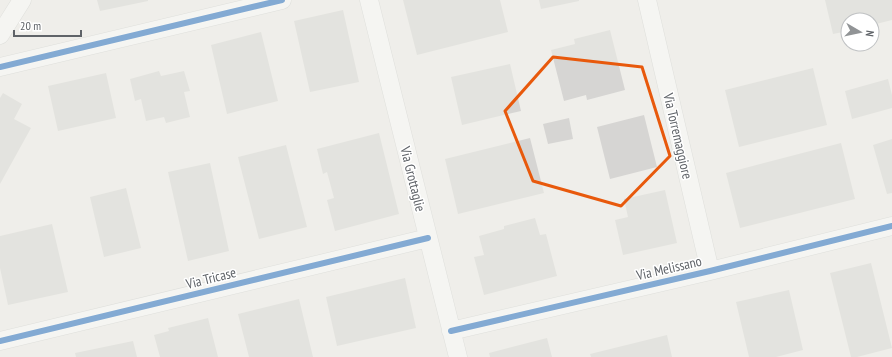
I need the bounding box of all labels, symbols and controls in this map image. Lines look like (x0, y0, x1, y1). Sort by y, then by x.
scale bar (14, 12, 81, 38)
north arrow (840, 12, 880, 52)
text: 20 m (20, 18, 41, 33)
text: N (862, 30, 877, 38)
street label: Via Torremaggiore (659, 90, 697, 181)
street label: Via Grottaglie (396, 144, 430, 214)
street label: Via Melissano (634, 252, 703, 284)
street label: Via Tricase (183, 263, 238, 293)

